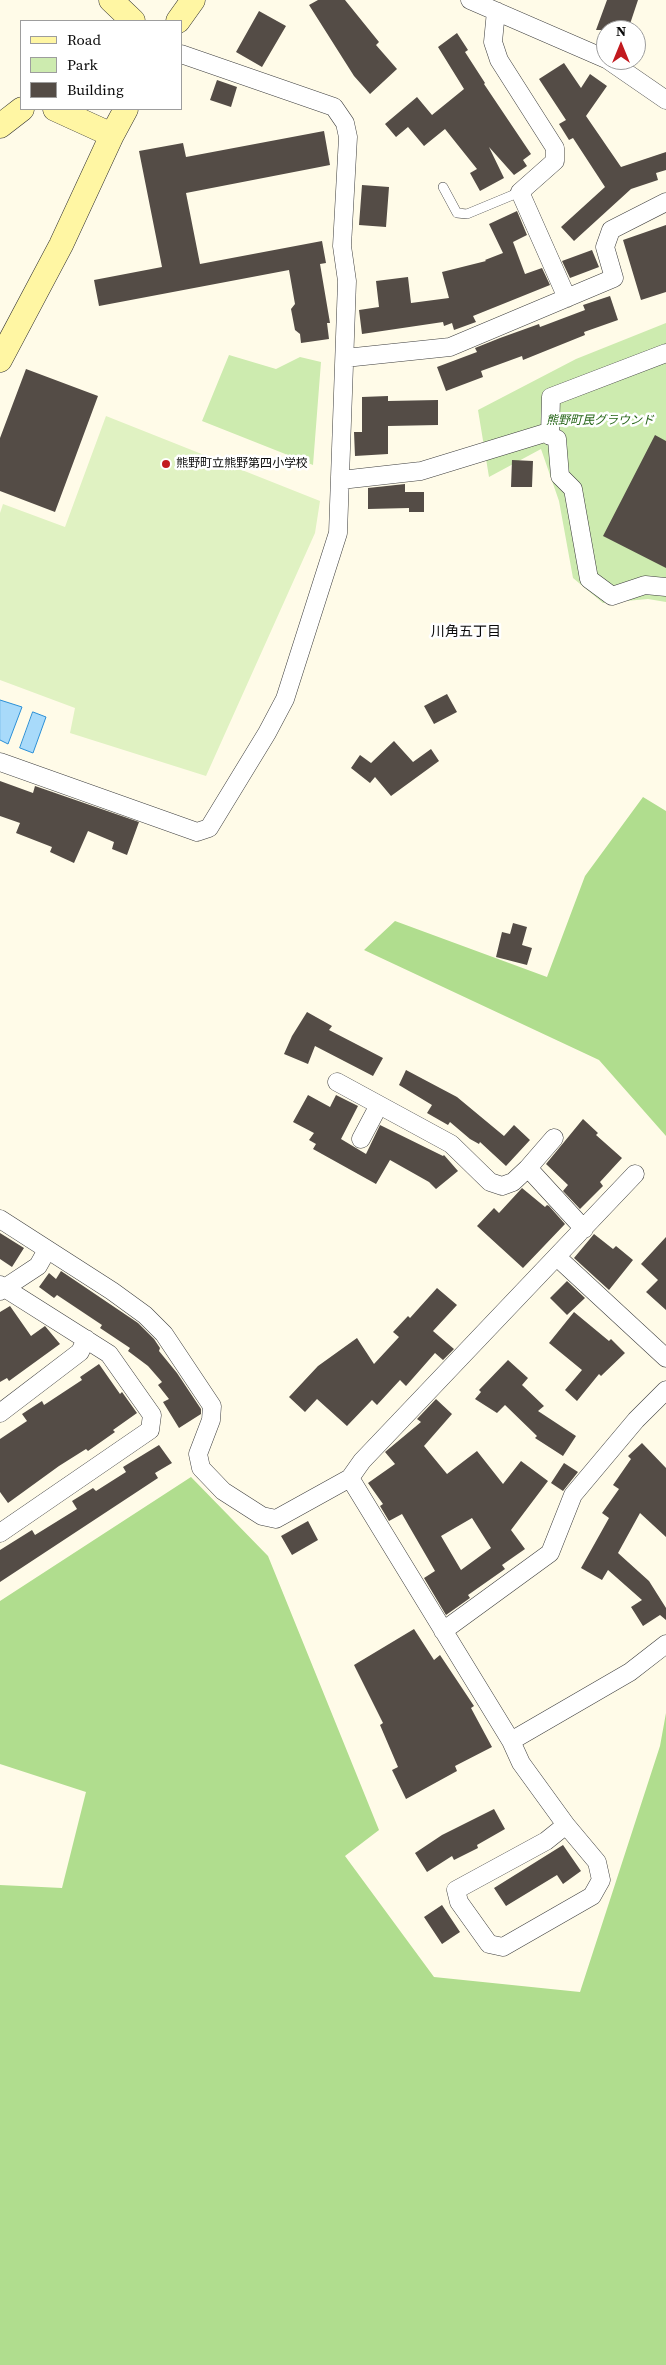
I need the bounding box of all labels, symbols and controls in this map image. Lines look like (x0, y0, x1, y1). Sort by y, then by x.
legend (20, 20, 182, 110)
north arrow (596, 20, 646, 70)
text: N (616, 21, 626, 41)
text: Road (67, 29, 101, 50)
text: Park (67, 54, 98, 75)
text: Building (67, 79, 124, 100)
park label: 熊野町民グラウンド (546, 414, 654, 428)
place label: 熊野町立熊野第四小学校 (176, 457, 308, 471)
marker: 熊野町立熊野第四小学校 (160, 458, 172, 470)
district label: 川角五丁目 (431, 624, 501, 640)

